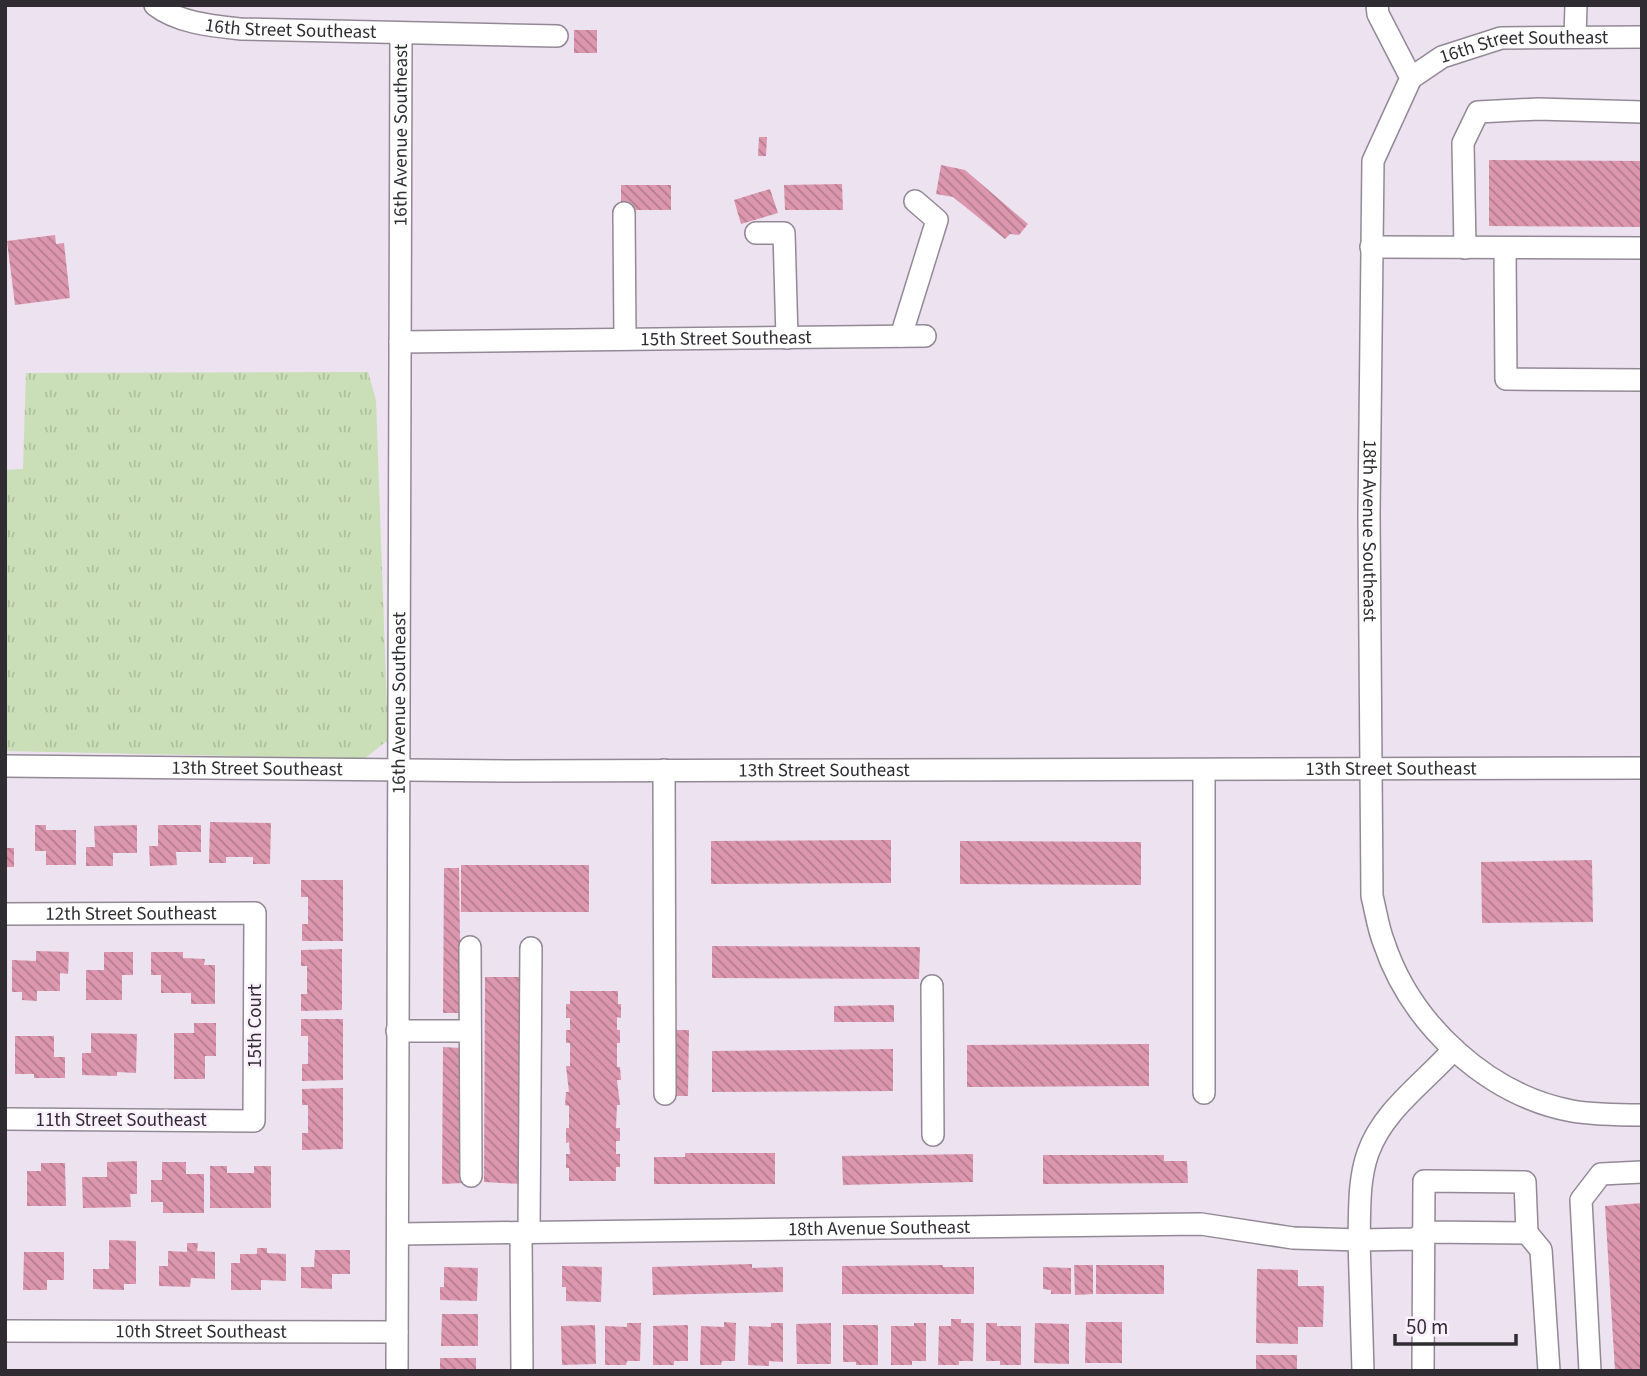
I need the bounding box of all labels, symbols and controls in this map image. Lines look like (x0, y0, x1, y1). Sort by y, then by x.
street label: 16th Street Southeast (203, 11, 377, 46)
street label: 16th Street Southeast (1436, 24, 1609, 70)
street label: 16th Avenue Southeast (387, 43, 414, 226)
street label: 15th Street Southeast (640, 324, 812, 353)
street label: 18th Avenue Southeast (1355, 439, 1383, 622)
street label: 16th Avenue Southeast (385, 611, 413, 794)
street label: 13th Street Southeast (171, 754, 343, 783)
street label: 13th Street Southeast (1305, 755, 1477, 782)
street label: 13th Street Southeast (738, 756, 910, 784)
street label: 12th Street Southeast (45, 900, 217, 927)
street label: 15th Court (242, 983, 269, 1068)
street label: 11th Street Southeast (35, 1107, 207, 1134)
street label: 18th Avenue Southeast (788, 1213, 971, 1243)
scale bar (1395, 1302, 1516, 1346)
text: 50 m (1406, 1312, 1448, 1342)
street label: 10th Street Southeast (115, 1318, 287, 1345)

